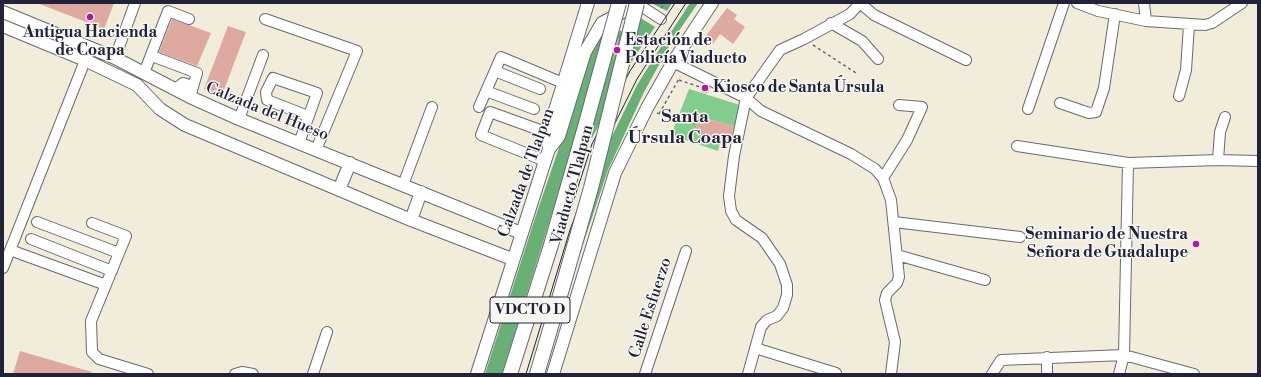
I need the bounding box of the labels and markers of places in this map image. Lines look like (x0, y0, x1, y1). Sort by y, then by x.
marker: Antigua Hacienda de Coapa (85, 12, 95, 22)
place label: Antigua Hacienda de Coapa (23, 23, 157, 61)
place label: Estación de Policía Viaducto (625, 31, 747, 69)
marker: Estación de Policía Viaducto (612, 45, 622, 55)
place label: Kiosco de Santa Úrsula (713, 78, 885, 98)
marker: Kiosco de Santa Úrsula (700, 83, 710, 93)
place label: Seminario de Nuestra Señora de Guadalupe (1025, 225, 1188, 263)
marker: Seminario de Nuestra Señora de Guadalupe (1191, 239, 1201, 249)

